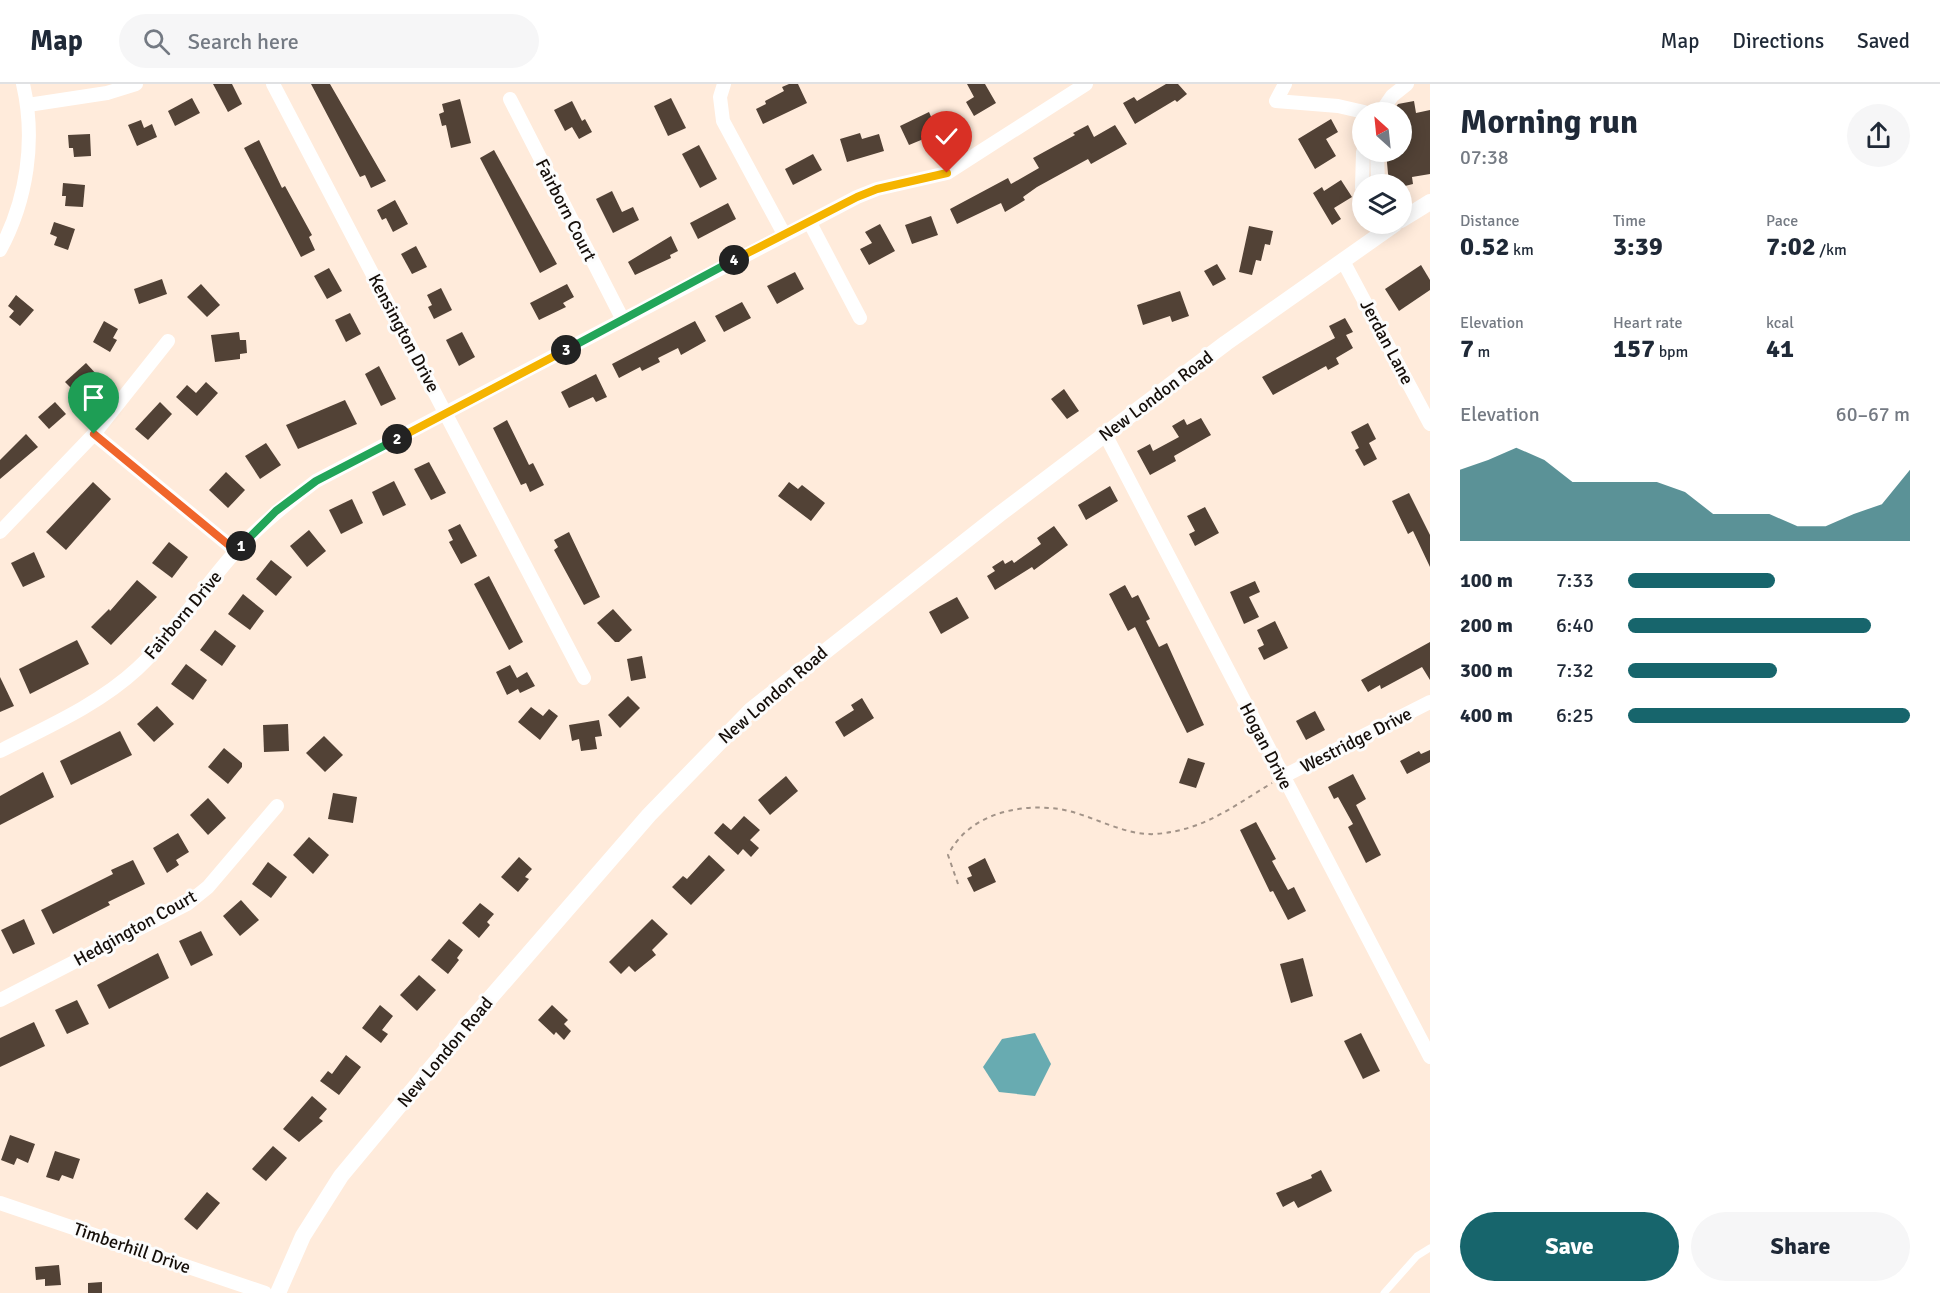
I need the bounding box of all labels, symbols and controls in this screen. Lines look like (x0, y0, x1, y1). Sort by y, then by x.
search box (119, 14, 539, 68)
text: Map (30, 24, 83, 58)
icon: search (140, 25, 173, 58)
text: Search here (188, 28, 299, 55)
text: Map (1661, 28, 1699, 54)
text: Directions (1732, 28, 1824, 54)
text: Saved (1857, 28, 1910, 54)
north arrow (1352, 102, 1412, 162)
map controls (1352, 102, 1412, 234)
text: Morning run (1460, 102, 1638, 143)
button: share (1847, 104, 1910, 167)
pin (921, 111, 972, 173)
icon: check (930, 120, 963, 153)
text: 07:38 (1460, 145, 1509, 170)
street label: Fairborn Court (531, 155, 601, 265)
button: layers (1352, 174, 1412, 234)
text: Distance (1460, 211, 1520, 231)
text: Time (1613, 211, 1646, 231)
text: Pace (1766, 211, 1798, 231)
text: 0.52 (1460, 231, 1510, 263)
text: 3:39 (1613, 231, 1663, 263)
text: 7:02 (1766, 231, 1816, 263)
text: km (1510, 240, 1534, 260)
text: /km (1816, 240, 1847, 260)
pin: 4 (719, 245, 749, 275)
text: 4 (730, 250, 738, 270)
street label: Kensington Drive (364, 270, 444, 396)
street label: Jerdan Lane (1355, 296, 1419, 388)
text: Elevation (1460, 313, 1524, 333)
text: Heart rate (1613, 313, 1682, 333)
text: kcal (1766, 313, 1794, 333)
text: 7 (1460, 333, 1474, 365)
text: 157 (1613, 333, 1655, 365)
text: 41 (1766, 333, 1794, 365)
pin: 3 (551, 335, 581, 365)
text: 3 (562, 340, 570, 360)
text: m (1474, 342, 1490, 362)
text: bpm (1655, 342, 1688, 362)
street label: New London Road (1095, 346, 1217, 446)
pin (68, 372, 119, 434)
icon: arrive (77, 381, 110, 414)
text: Elevation (1460, 402, 1540, 427)
text: 60–67 m (1836, 402, 1910, 427)
pin: 2 (382, 424, 412, 454)
text: 2 (393, 429, 401, 449)
pin: 1 (226, 531, 256, 561)
text: 1 (237, 536, 245, 556)
street label: Fairborn Drive (140, 566, 226, 664)
text: 100 m (1460, 568, 1513, 593)
text: 7:33 (1556, 568, 1594, 593)
text: 200 m (1460, 613, 1513, 638)
text: 6:40 (1556, 613, 1594, 638)
street label: New London Road (714, 642, 832, 748)
text: 300 m (1460, 658, 1513, 683)
text: 7:32 (1556, 658, 1594, 683)
street label: Hogan Drive (1235, 699, 1297, 793)
street label: Westridge Drive (1297, 703, 1415, 777)
text: 400 m (1460, 703, 1513, 728)
text: 6:25 (1556, 703, 1594, 728)
street label: Hedgington Court (70, 885, 200, 971)
street label: New London Road (392, 992, 498, 1112)
button: Save (1460, 1212, 1679, 1281)
button: Share (1691, 1212, 1910, 1281)
street label: Timberhill Drive (71, 1218, 193, 1278)

